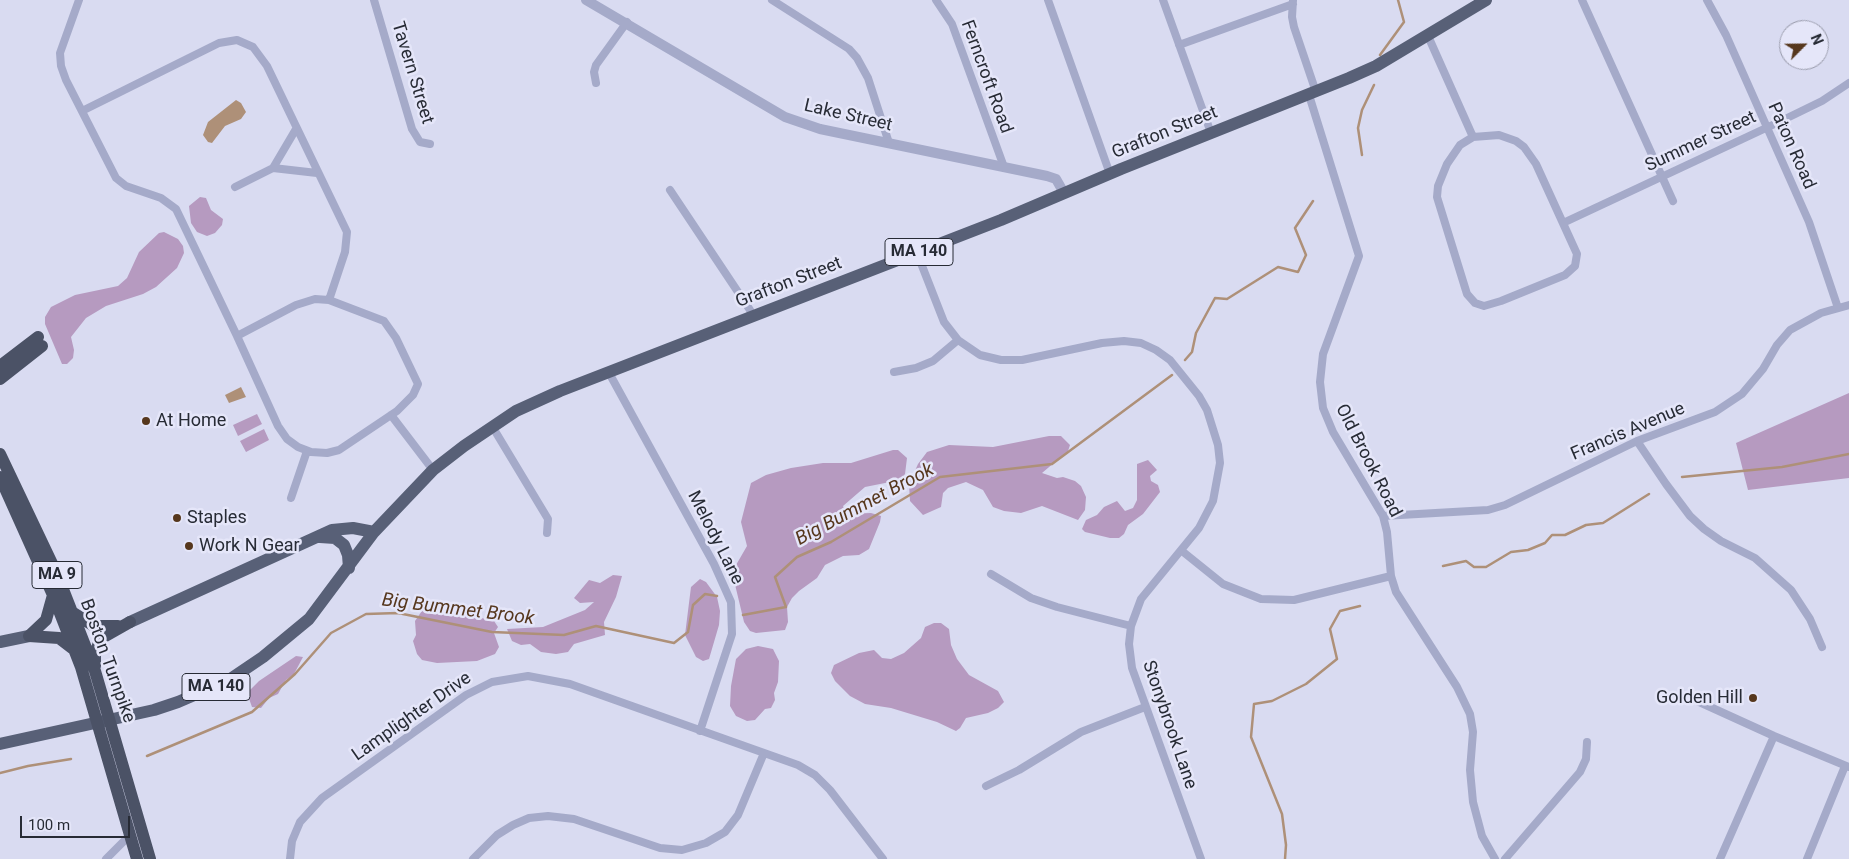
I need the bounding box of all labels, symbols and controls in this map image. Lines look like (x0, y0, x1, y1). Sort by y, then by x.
street label: Ferncroft Road (956, 17, 1016, 137)
street label: Tavern Street (386, 19, 438, 127)
north arrow (1779, 20, 1829, 70)
text: N (1808, 32, 1826, 47)
street label: Lake Street (802, 95, 894, 137)
street label: Paton Road (1762, 99, 1820, 193)
street label: Grafton Street (1109, 102, 1221, 164)
street label: Summer Street (1642, 107, 1760, 177)
road number: MA 140 (885, 238, 953, 266)
street label: Grafton Street (733, 253, 845, 313)
street label: Francis Avenue (1568, 398, 1688, 466)
street label: Old Brook Road (1330, 401, 1406, 521)
place label: At Home (156, 410, 226, 432)
marker: At Home (140, 415, 152, 427)
water label: Big Bummet Brook (792, 459, 938, 551)
street label: Melody Lane (682, 488, 748, 588)
place label: Staples (187, 507, 247, 529)
marker: Staples (171, 512, 183, 524)
place label: Work N Gear (199, 535, 300, 557)
marker: Work N Gear (183, 540, 195, 552)
road number: MA 9 (32, 562, 82, 588)
water label: Big Bummet Brook (381, 589, 535, 631)
street label: Boston Turnpike (75, 596, 139, 726)
street label: Stonybrook Lane (1137, 658, 1201, 792)
street label: Lamplighter Drive (348, 668, 476, 766)
road number: MA 140 (182, 674, 250, 700)
place label: Golden Hill (1656, 687, 1743, 709)
marker: Golden Hill (1747, 692, 1759, 704)
scale bar (22, 806, 132, 838)
text: 100 m (28, 816, 70, 834)

